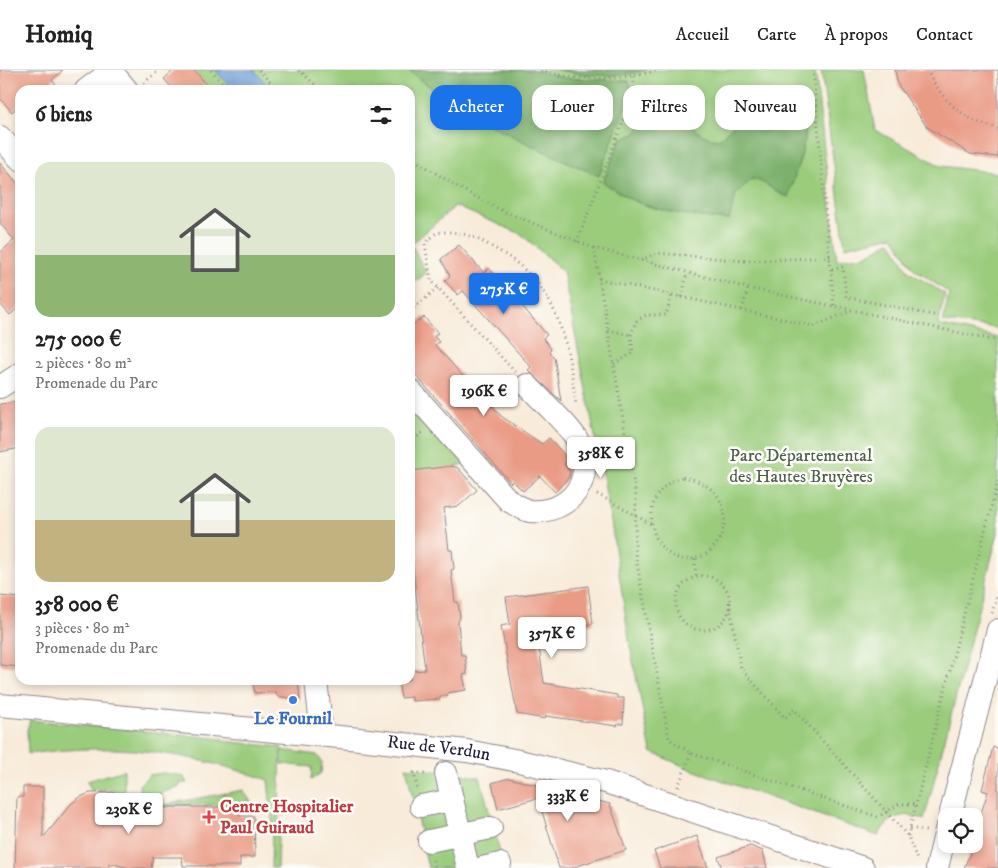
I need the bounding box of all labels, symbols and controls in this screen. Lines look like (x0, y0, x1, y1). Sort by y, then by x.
text: Homiq (25, 20, 93, 50)
text: Accueil (676, 24, 729, 46)
text: Carte (757, 24, 796, 46)
text: À propos (824, 24, 888, 46)
text: Contact (916, 24, 973, 46)
chip: Acheter (430, 85, 522, 130)
chip: Louer (532, 85, 613, 130)
chip: Filtres (623, 85, 705, 130)
chip: Nouveau (715, 85, 815, 130)
icon: filters (367, 101, 395, 129)
text: 6 biens (35, 102, 92, 128)
icon: home (170, 195, 260, 285)
pin: 275K € (463, 272, 545, 315)
text: 275K € (480, 279, 528, 299)
text: 275 000 € (35, 327, 121, 353)
text: 2 pièces · 80 m² (35, 353, 131, 373)
text: Promenade du Parc (35, 373, 158, 393)
pin: 196K € (443, 374, 525, 417)
text: 196K € (461, 381, 507, 401)
pin: 358K € (560, 436, 642, 479)
text: 358K € (578, 443, 624, 463)
park label: Parc Départemental des Hautes Bruyères (729, 445, 873, 488)
icon: home (170, 460, 260, 550)
text: 358 000 € (35, 592, 119, 618)
pin: 357K € (511, 616, 593, 659)
text: 3 pièces · 80 m² (35, 618, 130, 638)
text: 357K € (529, 623, 575, 643)
text: Promenade du Parc (35, 638, 158, 658)
marker: Le Fournil (287, 694, 299, 706)
place label: Le Fournil (254, 708, 333, 730)
street label: Rue de Verdun (386, 731, 493, 766)
pin: 333K € (527, 780, 609, 822)
text: 333K € (547, 786, 589, 806)
pin: 230K € (88, 792, 170, 835)
place label: Centre Hospitalier Paul Guiraud (220, 796, 354, 839)
text: 230K € (106, 799, 152, 819)
map controls (938, 808, 983, 853)
button: locate (938, 808, 983, 853)
marker: Centre Hospitalier Paul Guiraud (202, 810, 216, 824)

